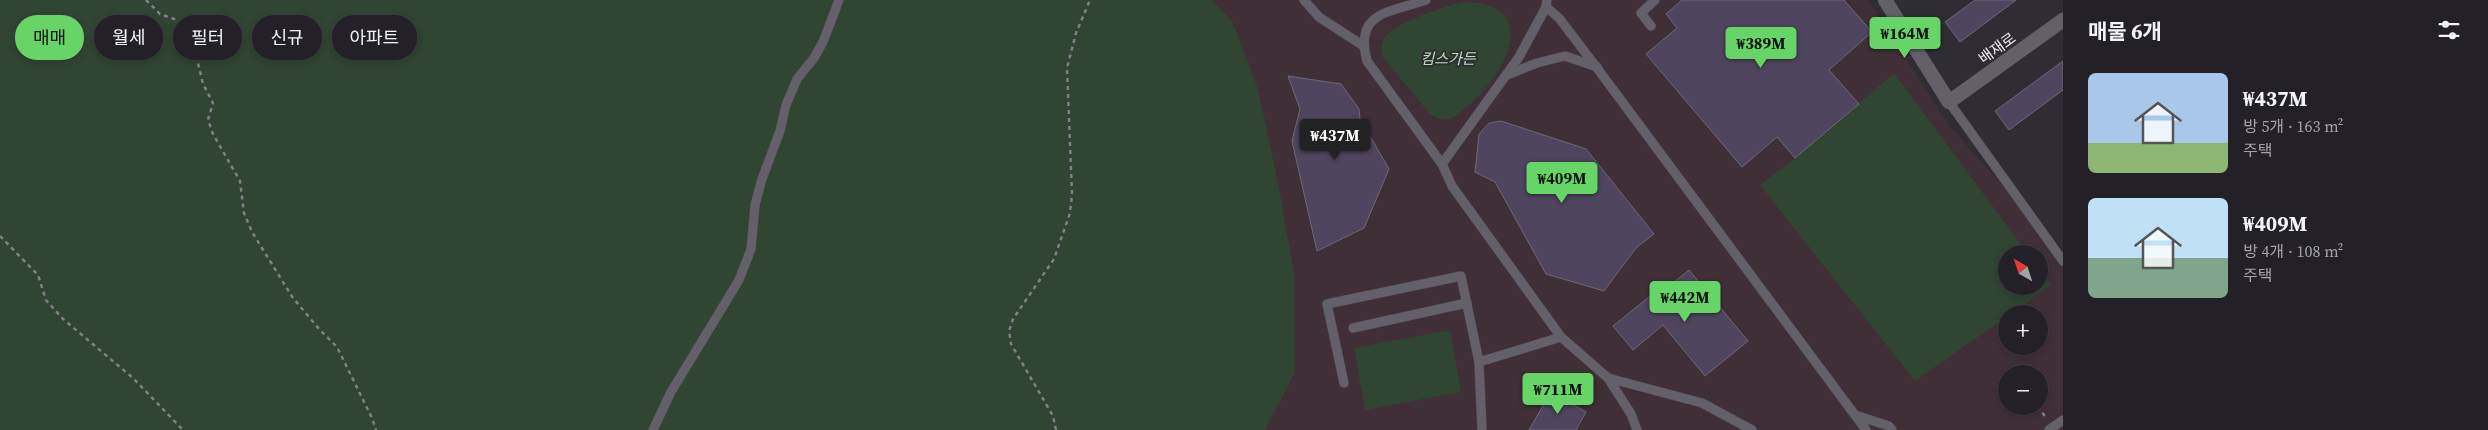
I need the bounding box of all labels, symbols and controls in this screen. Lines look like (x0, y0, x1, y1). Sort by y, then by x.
chip: 매매 (15, 15, 84, 60)
chip: 월세 (94, 15, 163, 60)
chip: 필터 (173, 15, 242, 60)
chip: 신규 (252, 15, 322, 60)
chip: 아파트 (332, 15, 417, 60)
icon: filters (2435, 16, 2463, 44)
pin: ₩164M (1870, 17, 1940, 59)
text: 매물 6개 (2088, 17, 2162, 46)
text: ₩164M (1880, 22, 1930, 44)
pin: ₩389M (1726, 27, 1796, 69)
street label: 배재로 (1974, 27, 2020, 69)
text: ₩389M (1736, 32, 1786, 54)
park label: 킴스가든 (1420, 48, 1477, 69)
text: ₩437M (2243, 84, 2307, 113)
icon: home (2128, 93, 2188, 153)
text: 방 5개 · 163 m² (2243, 115, 2343, 137)
pin: ₩437M (1300, 119, 1370, 161)
text: ₩437M (1310, 124, 1360, 146)
text: 주택 (2243, 139, 2272, 161)
pin: ₩409M (1527, 162, 1597, 204)
text: ₩409M (1537, 167, 1587, 189)
text: ₩409M (2243, 209, 2307, 238)
icon: home (2128, 218, 2188, 278)
text: 방 4개 · 108 m² (2243, 240, 2343, 262)
north arrow (1998, 245, 2048, 295)
map controls (1998, 245, 2048, 415)
text: 주택 (2243, 264, 2272, 286)
pin: ₩442M (1650, 280, 1720, 323)
text: ₩442M (1660, 286, 1710, 308)
button: + (1998, 305, 2048, 355)
button: − (1998, 365, 2048, 415)
pin: ₩711M (1523, 372, 1593, 415)
text: ₩711M (1533, 378, 1583, 400)

